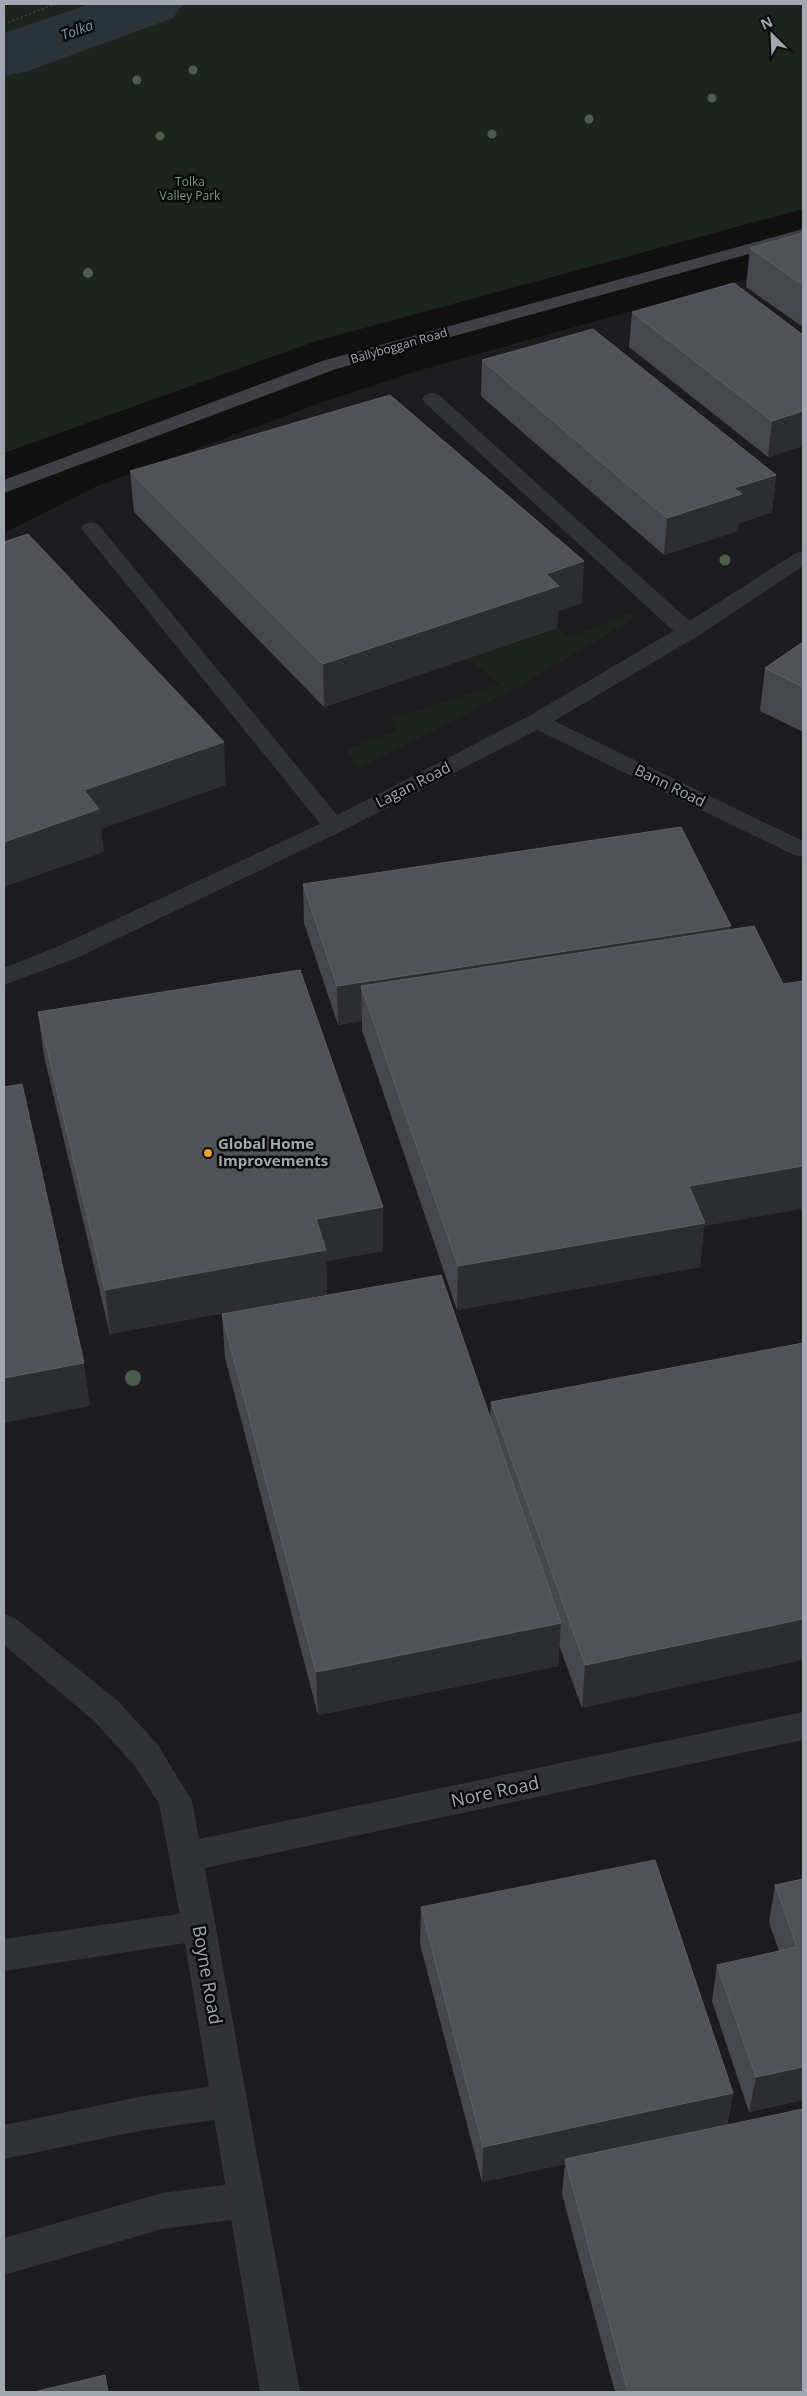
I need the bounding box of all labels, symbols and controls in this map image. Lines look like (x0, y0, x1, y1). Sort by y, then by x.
north arrow (747, 10, 797, 60)
text: N (757, 12, 776, 34)
water label: Tolka (58, 15, 96, 44)
park label: Tolka Valley Park (160, 173, 221, 204)
street label: Ballyboggan Road (349, 324, 449, 367)
street label: Lagan Road (372, 757, 453, 812)
street label: Bann Road (632, 759, 709, 811)
place label: Global Home Improvements (218, 1133, 328, 1170)
marker: Global Home Improvements (202, 1147, 214, 1159)
street label: Nore Road (449, 1770, 541, 1812)
street label: Boyne Road (187, 1923, 229, 2026)

